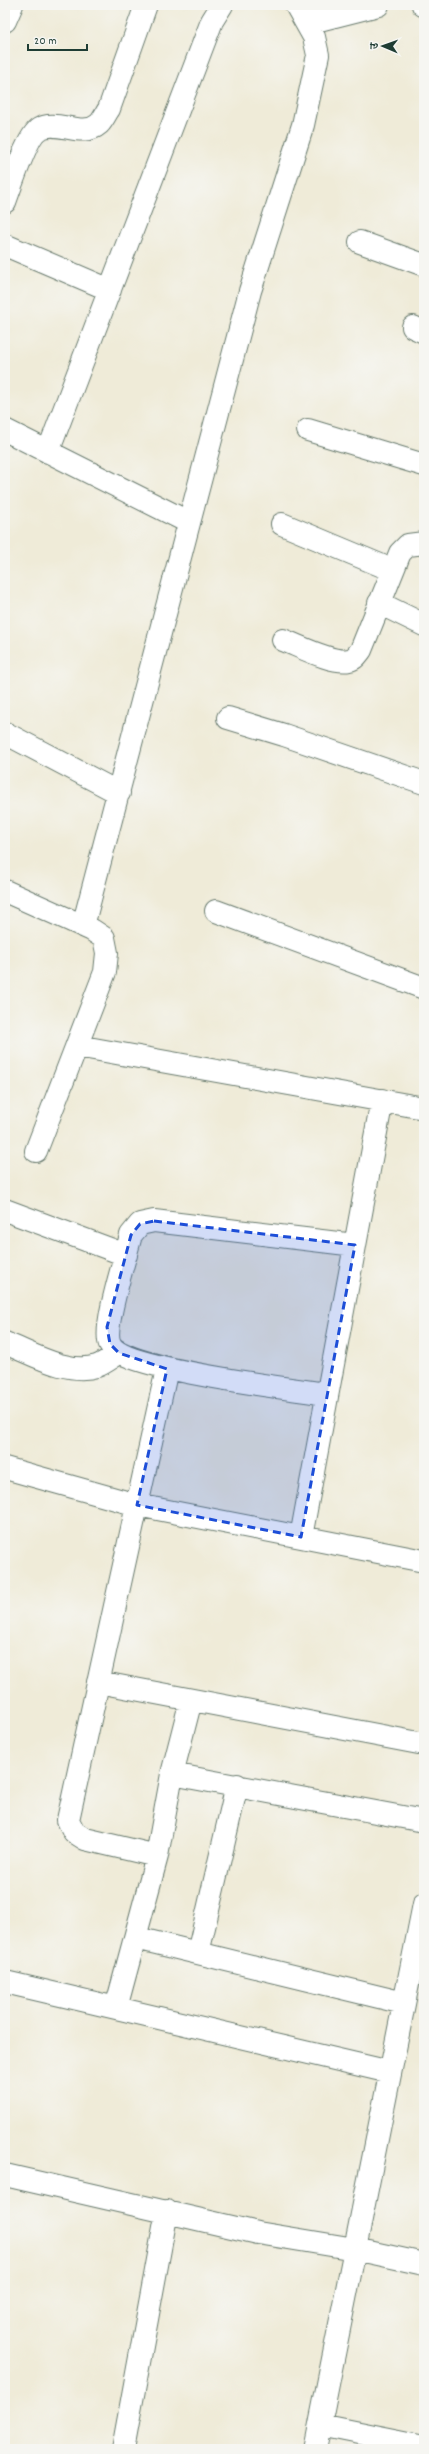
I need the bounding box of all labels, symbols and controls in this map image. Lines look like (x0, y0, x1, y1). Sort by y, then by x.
scale bar (28, 26, 87, 52)
north arrow (363, 26, 403, 66)
text: 20 m (34, 33, 57, 50)
text: उ (367, 42, 383, 50)

